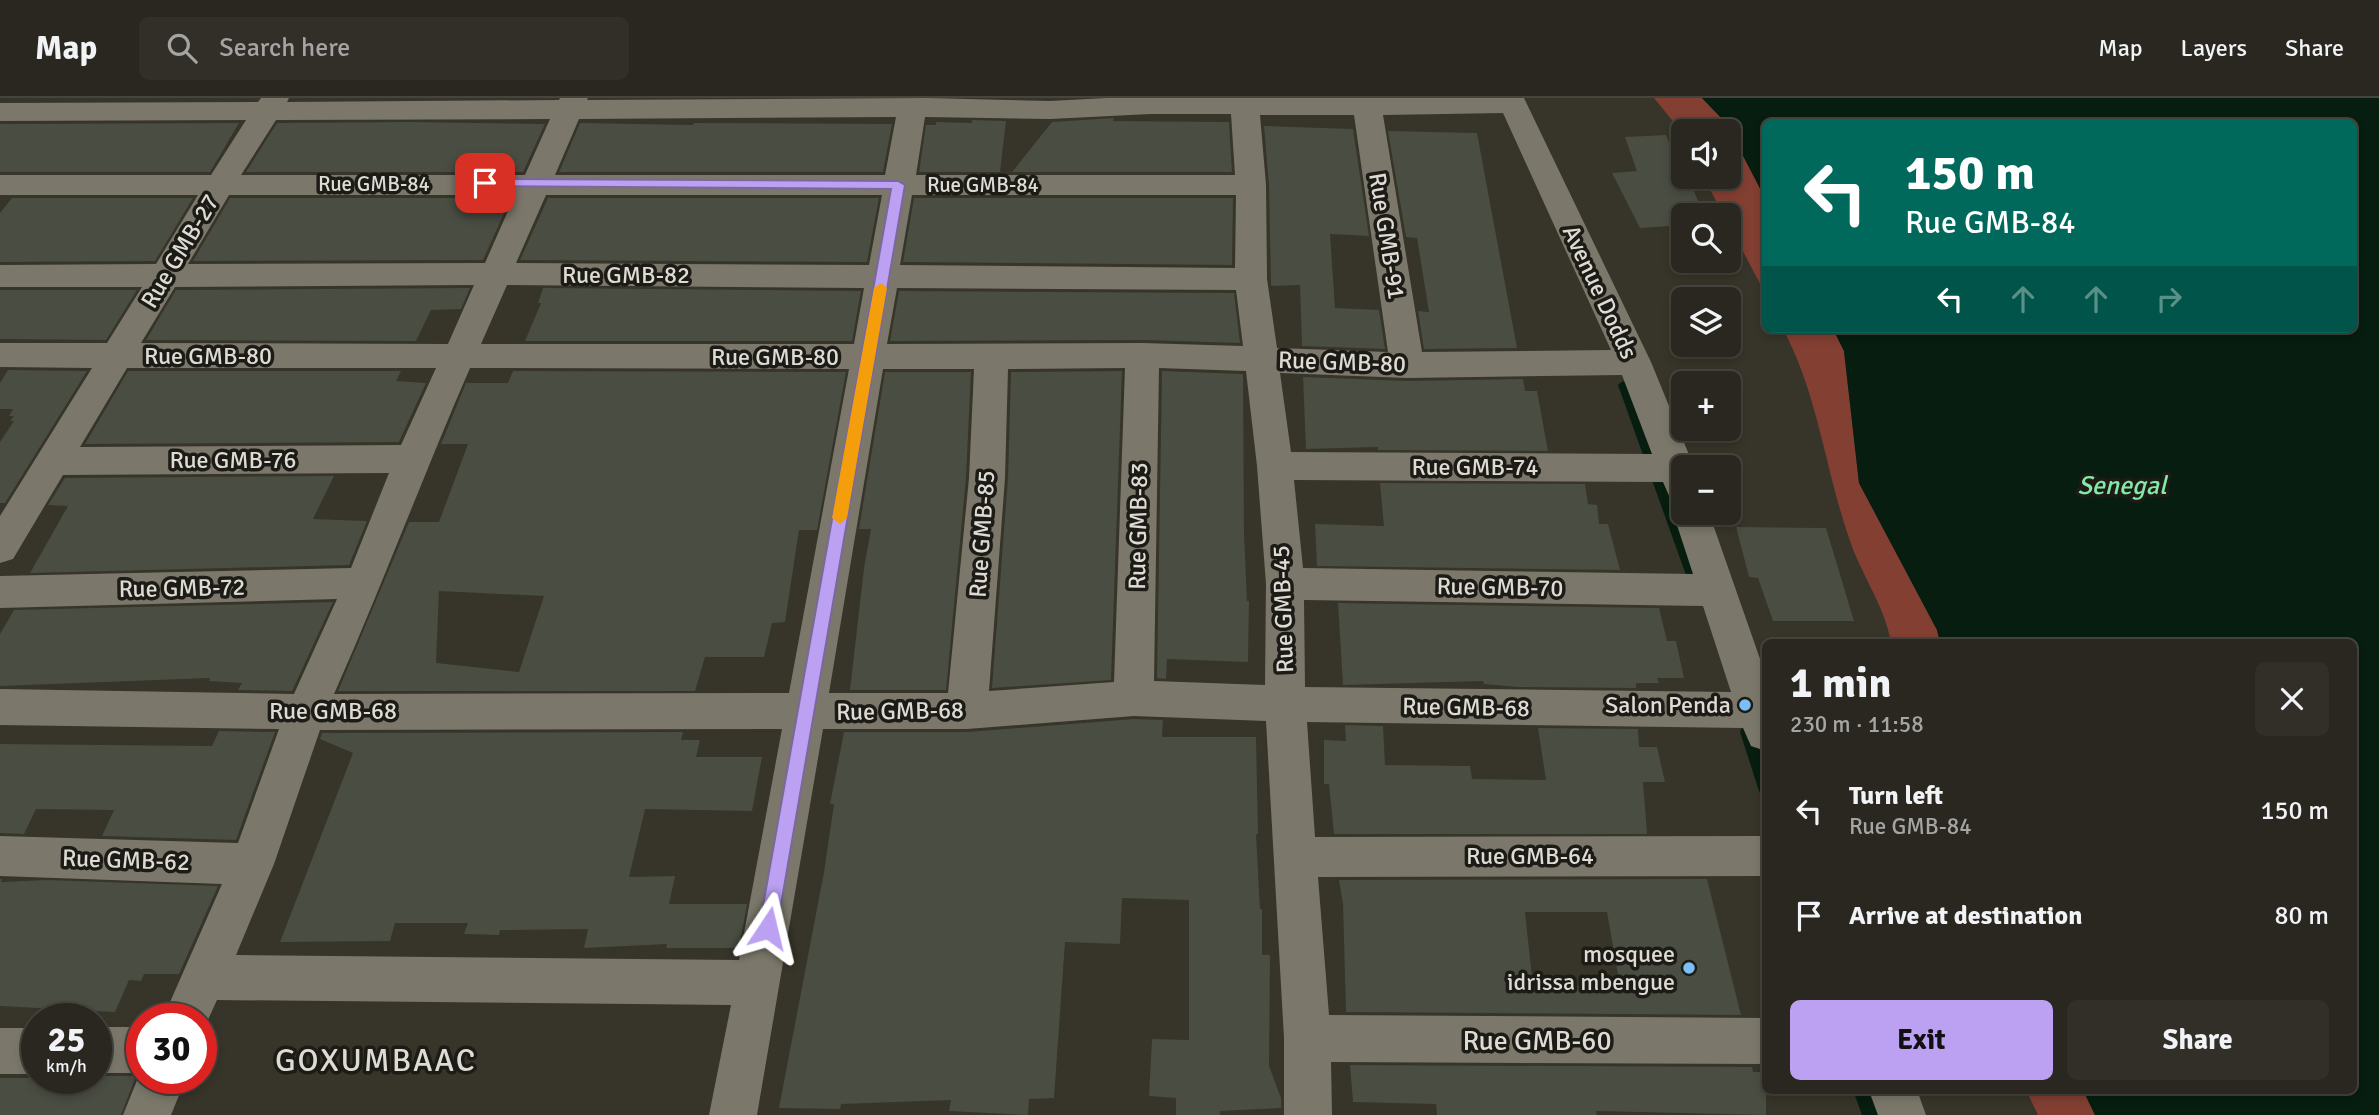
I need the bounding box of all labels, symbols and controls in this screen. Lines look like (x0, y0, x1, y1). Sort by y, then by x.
search box (139, 17, 629, 80)
text: Map (35, 28, 97, 69)
icon: search (163, 29, 201, 67)
text: Search here (219, 32, 350, 64)
text: Map (2098, 33, 2143, 63)
text: Layers (2181, 33, 2247, 63)
text: Share (2285, 33, 2344, 63)
map controls (1671, 119, 1741, 525)
button: sound (1671, 119, 1741, 189)
text: 150 m (1905, 143, 2035, 203)
icon: left (1790, 147, 1881, 238)
pin (455, 153, 515, 213)
icon: arrive (466, 164, 504, 202)
street label: Rue GMB-91 (1362, 170, 1412, 302)
street label: Rue GMB-84 (318, 171, 430, 197)
street label: Rue GMB-84 (927, 172, 1039, 198)
street label: Rue GMB-27 (134, 188, 226, 314)
button: search (1671, 203, 1741, 273)
text: Rue GMB-84 (1905, 203, 2076, 242)
street label: Avenue Dodds (1556, 220, 1644, 364)
street label: Rue GMB-82 (562, 260, 690, 290)
icon: left (1931, 280, 1969, 318)
icon: ahead (2004, 280, 2042, 318)
icon: ahead (2077, 280, 2115, 318)
icon: right (2150, 280, 2188, 318)
button: layers (1671, 287, 1741, 357)
street label: Rue GMB-80 (144, 341, 272, 371)
street label: Rue GMB-80 (711, 342, 839, 372)
street label: Rue GMB-80 (1278, 345, 1406, 379)
button: + (1671, 371, 1741, 441)
street label: Rue GMB-76 (170, 445, 296, 475)
street label: Rue GMB-74 (1412, 452, 1538, 482)
button: − (1671, 455, 1741, 525)
street label: Rue GMB-83 (1122, 462, 1154, 590)
street label: Rue GMB-85 (963, 469, 1001, 599)
water label: Senegal (2077, 470, 2169, 502)
street label: Rue GMB-45 (1266, 545, 1300, 673)
street label: Rue GMB-70 (1436, 571, 1564, 603)
street label: Rue GMB-72 (118, 572, 246, 604)
text: 1 min (1790, 658, 1891, 709)
button: close (2255, 662, 2329, 736)
place label: Salon Penda (1605, 690, 1731, 720)
street label: Rue GMB-68 (1402, 691, 1530, 723)
street label: Rue GMB-68 (836, 695, 964, 727)
street label: Rue GMB-68 (269, 696, 397, 726)
marker: Salon Penda (1737, 697, 1753, 713)
text: 230 m · 11:58 (1790, 710, 1924, 739)
text: Turn left (1849, 780, 1943, 812)
icon: left (1790, 792, 1828, 830)
text: 150 m (2260, 795, 2329, 827)
text: Rue GMB-84 (1849, 812, 1972, 841)
street label: Rue GMB-64 (1466, 841, 1594, 871)
street label: Rue GMB-62 (62, 843, 190, 877)
position arrow (731, 891, 805, 965)
icon: arrive (1790, 897, 1828, 935)
text: Arrive at destination (1849, 900, 2082, 932)
text: 80 m (2274, 900, 2329, 932)
place label: mosquee idrissa mbengue (1507, 939, 1675, 997)
marker: mosquee idrissa mbengue (1681, 960, 1697, 976)
button: Exit (1790, 1000, 2053, 1080)
button: Share (2067, 1000, 2329, 1080)
speed limit sign: 30 (126, 1003, 217, 1094)
text: 25 (48, 1018, 85, 1061)
street label: Rue GMB-60 (1462, 1024, 1612, 1058)
district label: GOXUMBAAC (275, 1041, 477, 1080)
text: km/h (46, 1055, 87, 1077)

